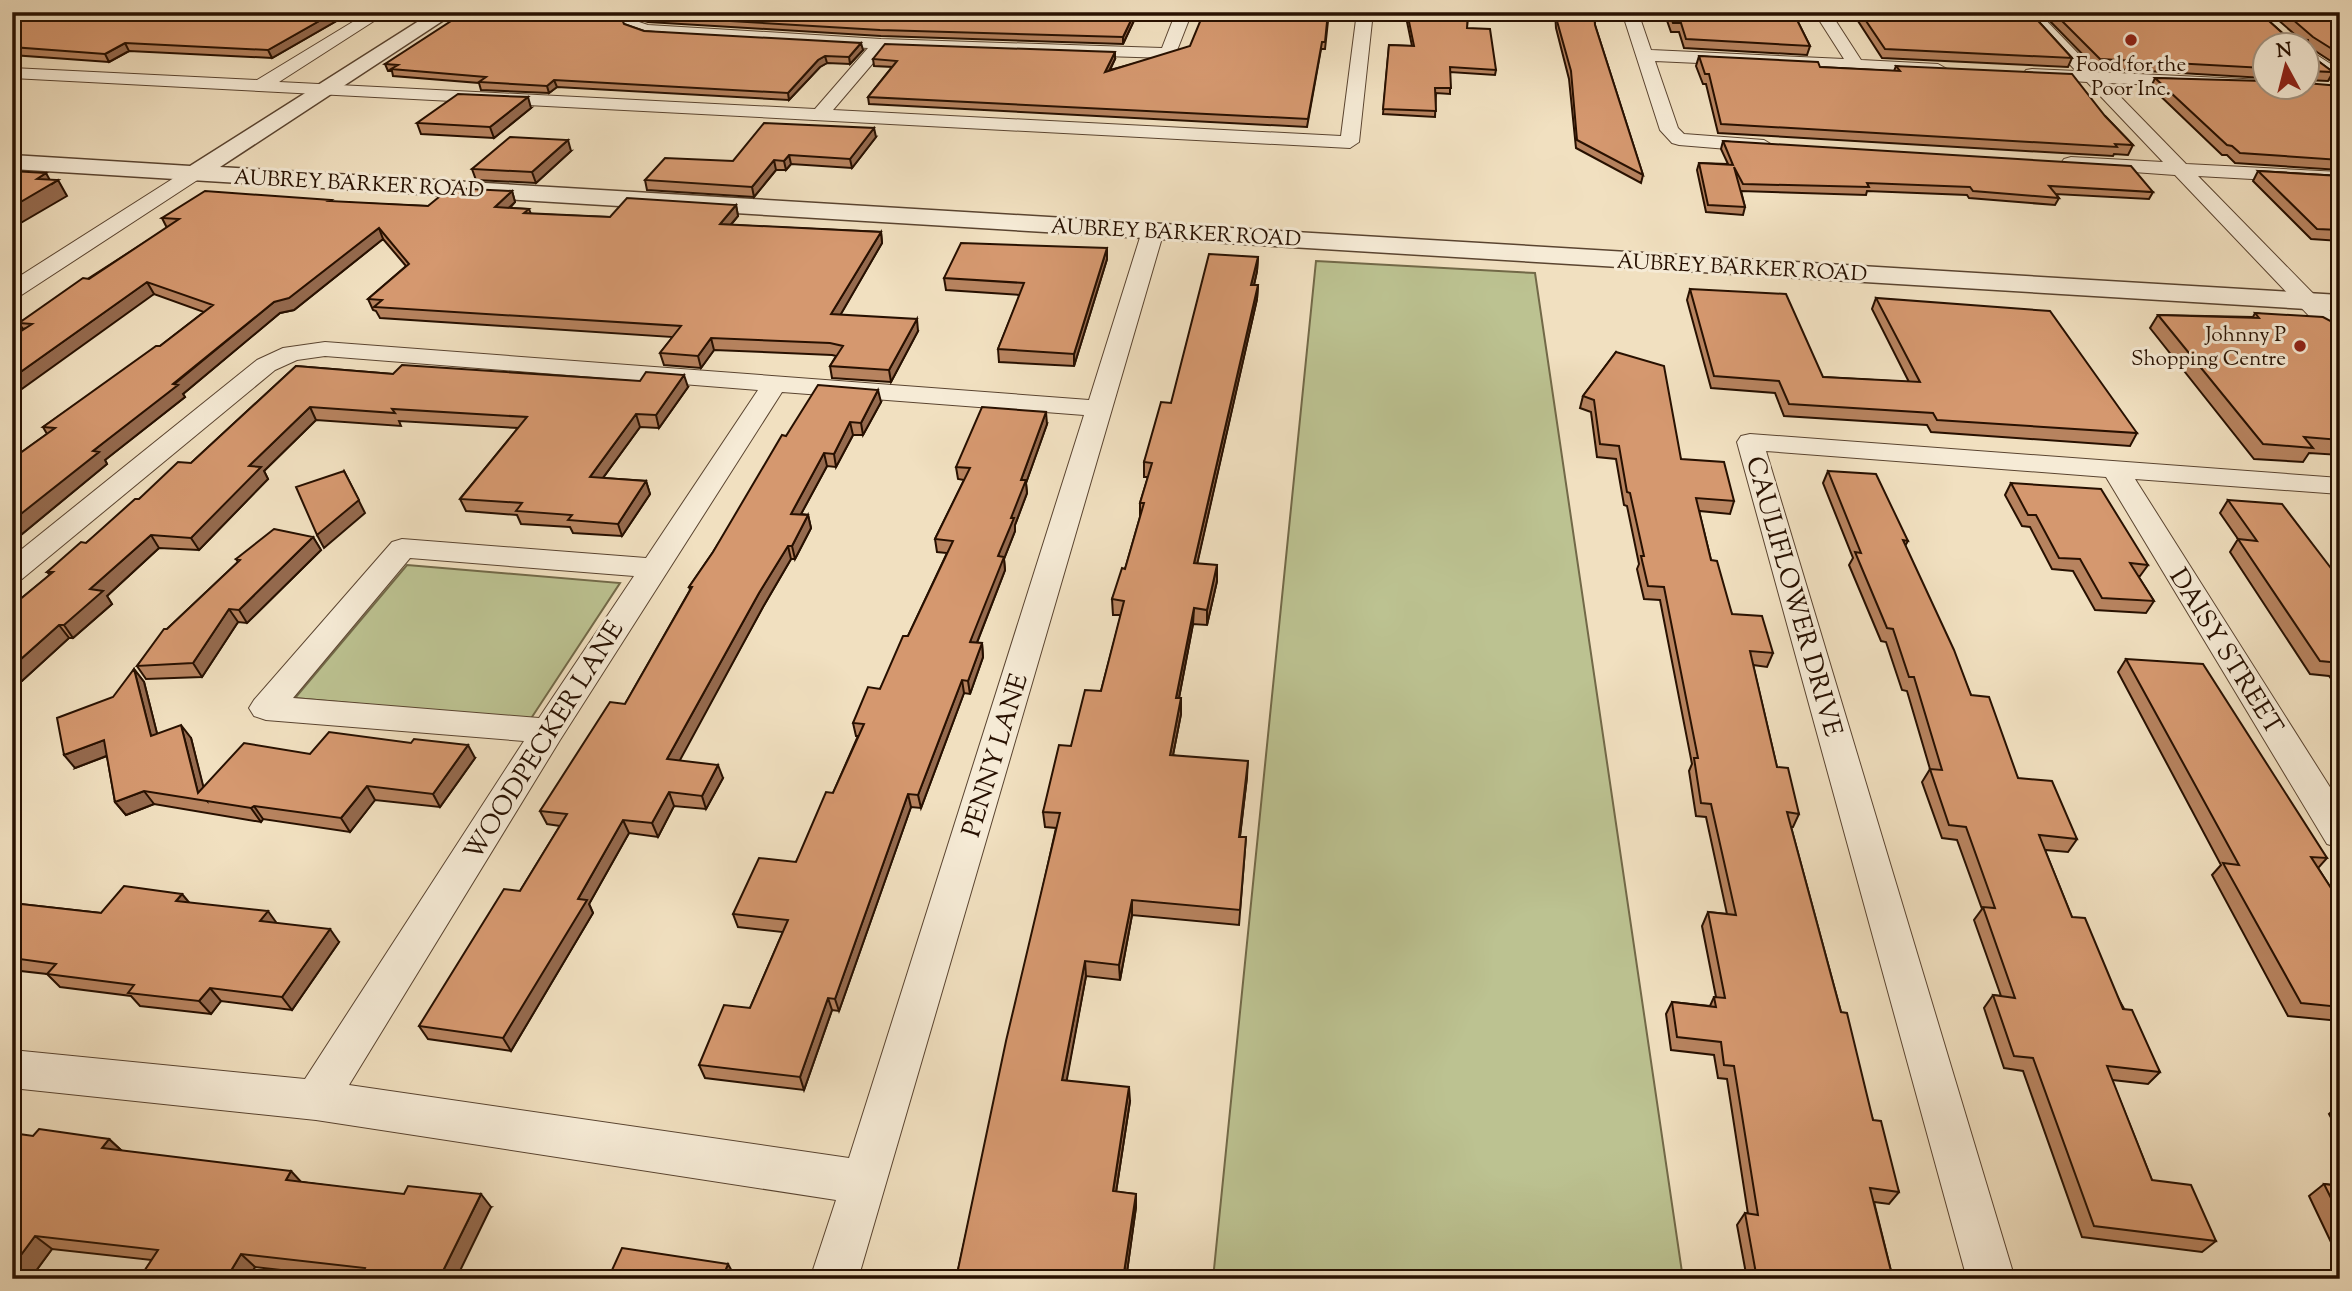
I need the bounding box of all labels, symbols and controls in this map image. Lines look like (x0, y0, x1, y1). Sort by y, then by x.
marker: Food for the Poor Inc. (2123, 32, 2139, 48)
north arrow (2250, 32, 2320, 102)
text: N (2275, 37, 2293, 66)
place label: Food for the Poor Inc. (2076, 51, 2186, 105)
street label: AUBREY BARKER ROAD (233, 163, 485, 207)
street label: AUBREY BARKER ROAD (1050, 212, 1302, 256)
street label: AUBREY BARKER ROAD (1616, 247, 1868, 291)
place label: Johnny P Shopping Centre (2131, 321, 2286, 375)
marker: Johnny P Shopping Centre (2292, 338, 2308, 354)
street label: CAULIFLOWER DRIVE (1735, 452, 1850, 741)
street label: DAISY STREET (2159, 562, 2291, 743)
street label: WOODPECKER LANE (456, 614, 634, 868)
street label: PENNY LANE (954, 669, 1039, 842)

